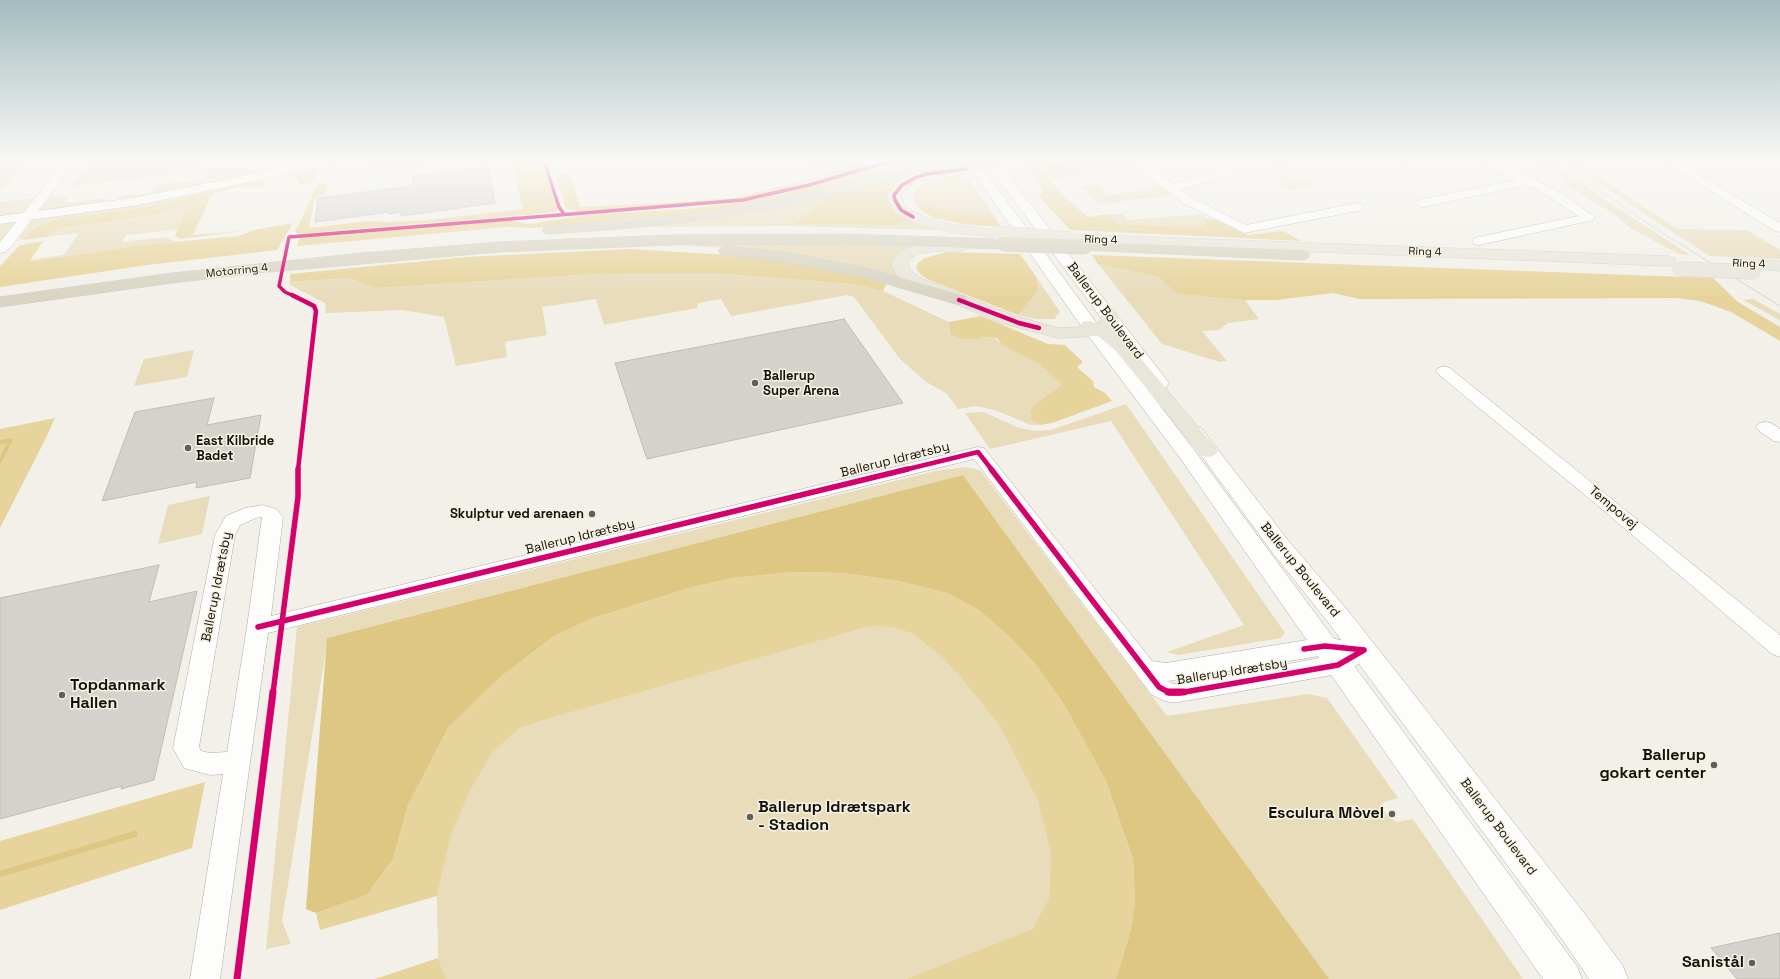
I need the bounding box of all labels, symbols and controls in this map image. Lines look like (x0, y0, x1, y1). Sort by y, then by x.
street label: Ring 4 (1084, 233, 1118, 247)
street label: Ring 4 (1408, 245, 1442, 259)
street label: Ring 4 (1732, 257, 1766, 271)
street label: Ballerup Boulevard (1063, 259, 1147, 363)
street label: Motorring 4 (205, 261, 269, 281)
place label: Ballerup Super Arena (763, 368, 839, 399)
marker: Ballerup Super Arena (750, 378, 760, 388)
place label: East Kilbride Badet (196, 433, 274, 464)
street label: Ballerup Idrætsby (839, 439, 951, 481)
marker: East Kilbride Badet (183, 443, 193, 453)
street label: Tempovej (1585, 483, 1641, 533)
place label: Skulptur ved arenaen (450, 506, 584, 522)
marker: Skulptur ved arenaen (587, 509, 597, 519)
street label: Ballerup Idrætsby (524, 516, 636, 558)
street label: Ballerup Boulevard (1257, 520, 1343, 620)
street label: Ballerup Idrætsby (199, 531, 235, 643)
street label: Ballerup Idrætsby (1176, 656, 1288, 688)
place label: Topdanmark Hallen (70, 676, 165, 714)
marker: Topdanmark Hallen (57, 690, 67, 700)
place label: Ballerup gokart center (1599, 746, 1706, 784)
marker: Ballerup gokart center (1709, 760, 1719, 770)
street label: Ballerup Boulevard (1456, 775, 1540, 879)
place label: Ballerup Idrætspark - Stadion (758, 798, 911, 836)
place label: Esculura Mòvel (1268, 804, 1384, 824)
marker: Esculura Mòvel (1387, 809, 1397, 819)
marker: Ballerup Idrætspark - Stadion (745, 812, 755, 822)
place label: Sanistål (1682, 953, 1744, 973)
marker: Sanistål (1747, 958, 1757, 968)

